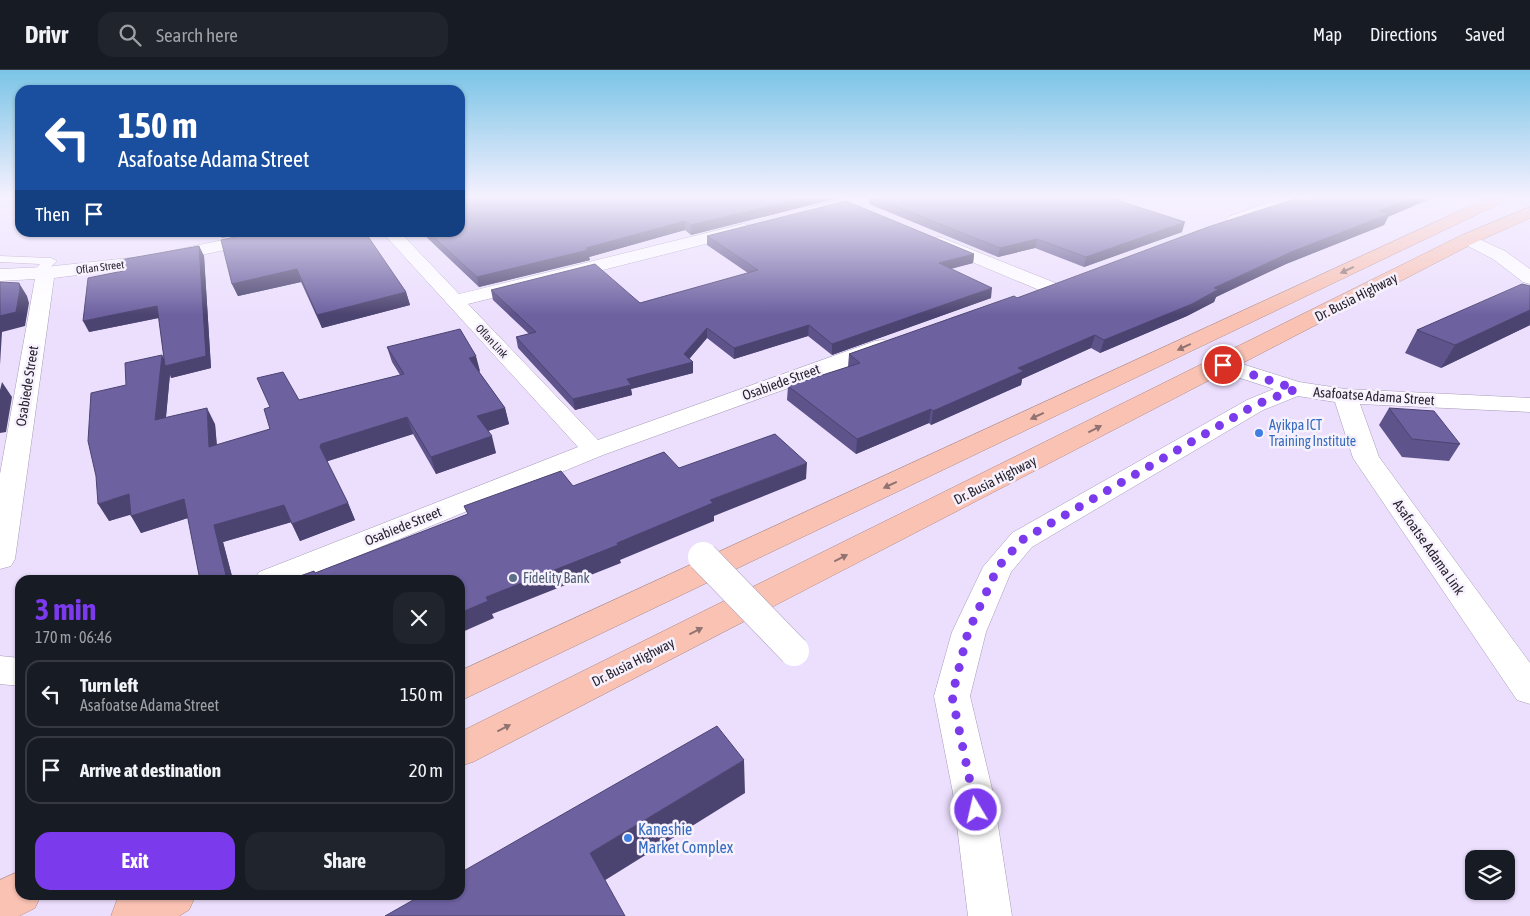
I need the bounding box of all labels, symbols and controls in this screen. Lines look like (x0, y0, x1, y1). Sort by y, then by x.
search box (98, 12, 448, 57)
text: Drivr (25, 21, 68, 48)
icon: search (116, 21, 144, 49)
text: Search here (156, 24, 238, 46)
text: Map (1313, 24, 1342, 45)
text: Directions (1370, 24, 1437, 45)
text: Saved (1465, 24, 1505, 45)
icon: left (35, 105, 100, 170)
text: 150 m (118, 105, 197, 145)
text: Asafoatse Adama Street (118, 146, 309, 172)
icon: arrive (80, 200, 108, 228)
text: Then (35, 203, 70, 225)
street label: Oflan Street (75, 258, 125, 276)
one-way arrow (1340, 266, 1354, 274)
street label: Dr. Busia Highway (1312, 269, 1400, 325)
street label: Oflan Link (474, 322, 511, 360)
one-way arrow (1177, 343, 1191, 351)
pin (1202, 344, 1244, 386)
street label: Osabiede Street (13, 345, 41, 427)
icon: arrive (1209, 351, 1237, 379)
street label: Osabiede Street (740, 361, 822, 403)
street label: Asafoatse Adama Street (1313, 384, 1435, 408)
one-way arrow (1030, 412, 1044, 420)
place label: Ayikpa ICT Training Institute (1269, 417, 1356, 449)
one-way arrow (1088, 425, 1102, 433)
marker: Ayikpa ICT Training Institute (1253, 427, 1265, 439)
street label: Dr. Busia Highway (951, 452, 1039, 508)
one-way arrow (883, 481, 897, 489)
street label: Asafoatse Adama Link (1390, 496, 1468, 598)
street label: Osabiede Street (362, 503, 444, 549)
one-way arrow (833, 554, 848, 562)
place label: Fidelity Bank (523, 570, 590, 586)
marker: Fidelity Bank (507, 572, 519, 584)
text: 3 min (35, 592, 96, 626)
button: close (393, 592, 445, 644)
one-way arrow (688, 627, 703, 635)
text: 170 m · 06:46 (35, 628, 112, 646)
street label: Dr. Busia Highway (589, 634, 677, 690)
text: Turn left (80, 674, 138, 696)
icon: left (37, 680, 65, 708)
text: 150 m (400, 683, 443, 705)
text: Asafoatse Adama Street (80, 696, 219, 714)
one-way arrow (496, 724, 511, 732)
icon: arrive (37, 756, 65, 784)
text: Arrive at destination (80, 759, 221, 781)
text: 20 m (409, 759, 443, 781)
position arrow (949, 783, 1001, 835)
place label: Kaneshie Market Complex (638, 820, 734, 857)
button: Exit (35, 832, 235, 890)
button: Share (245, 832, 445, 890)
marker: Kaneshie Market Complex (622, 832, 634, 844)
map controls (1465, 850, 1515, 900)
button: layers (1465, 850, 1515, 900)

